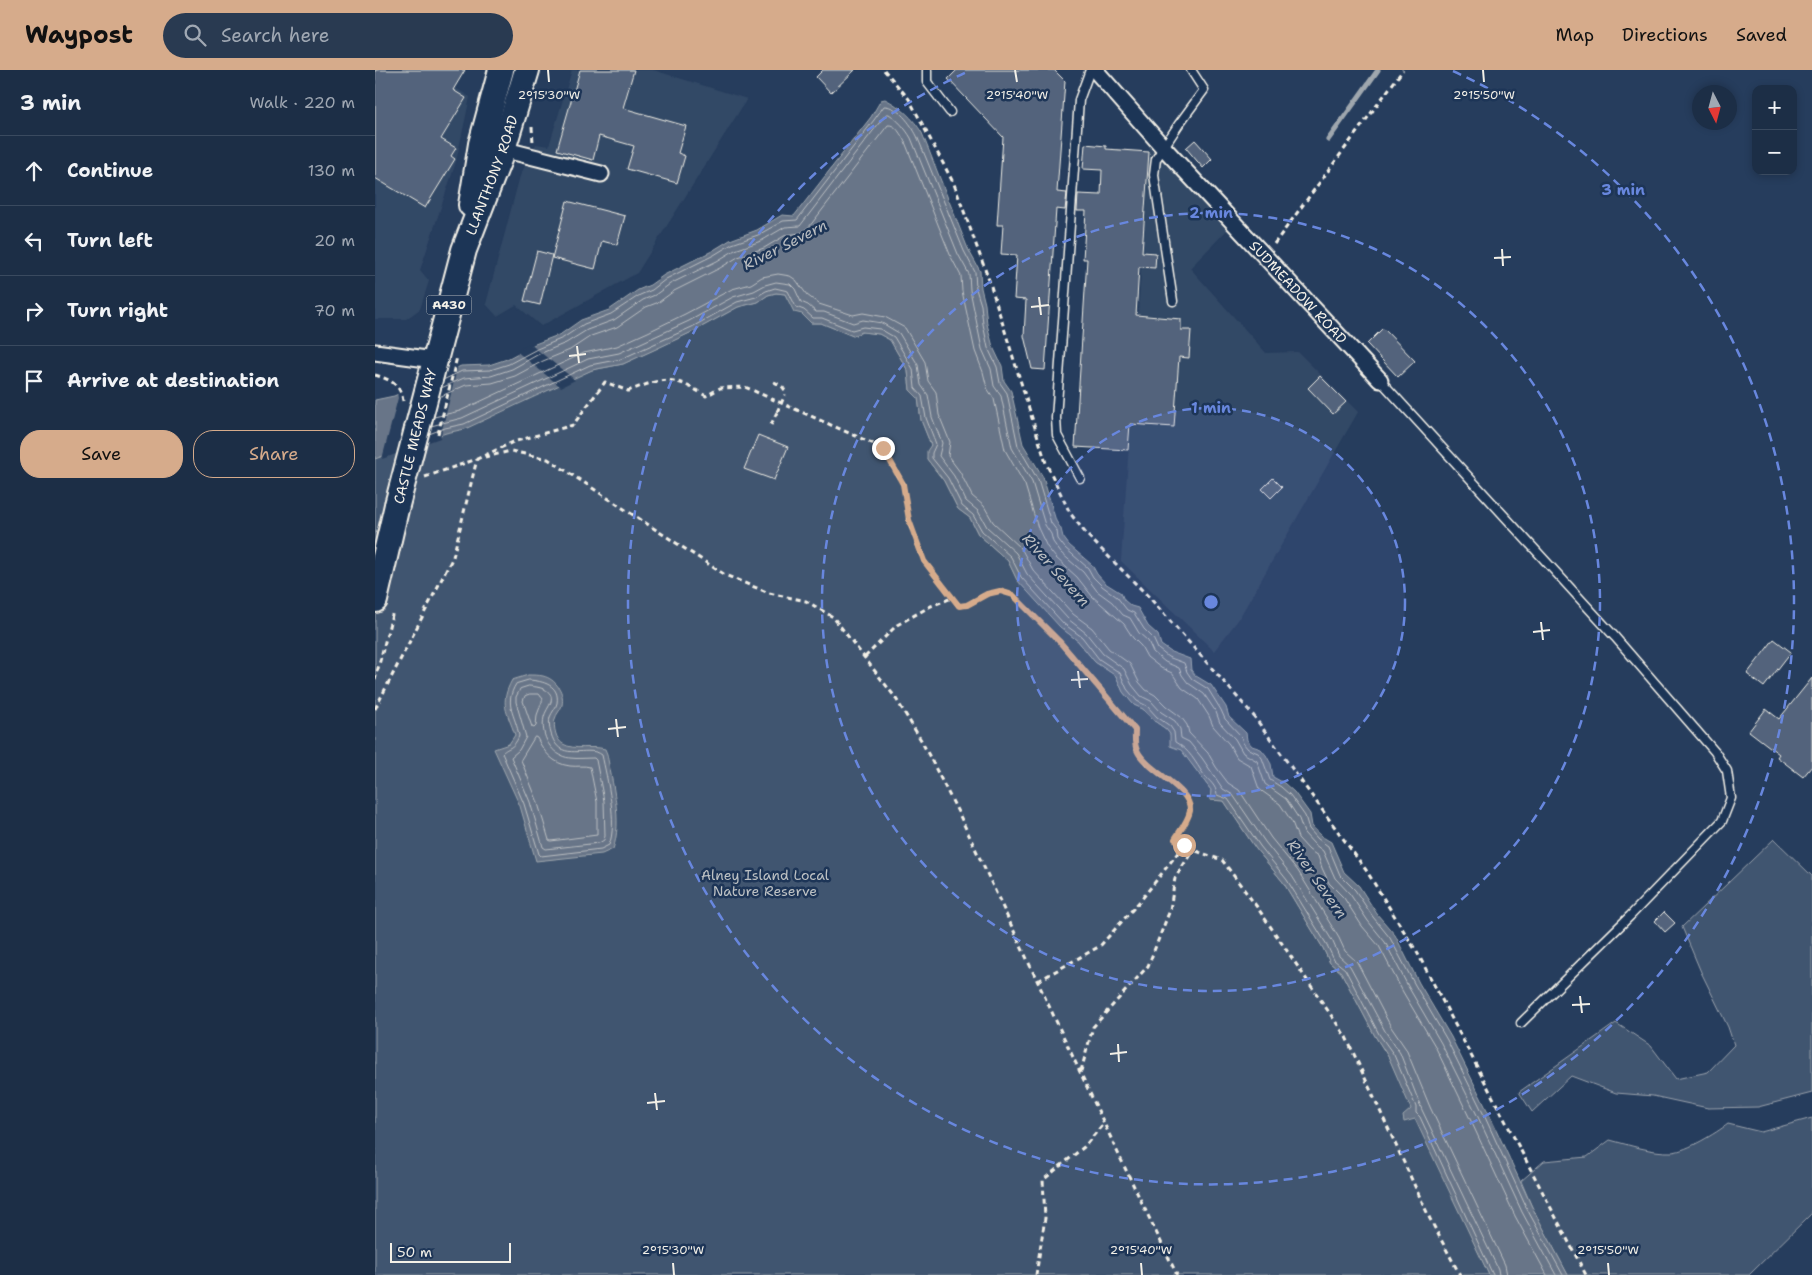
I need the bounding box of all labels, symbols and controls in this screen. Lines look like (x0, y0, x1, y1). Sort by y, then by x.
search box (163, 13, 513, 58)
text: Waypost (25, 19, 133, 51)
icon: search (181, 21, 209, 49)
text: Search here (221, 23, 329, 48)
text: Map (1556, 23, 1594, 47)
text: Directions (1622, 23, 1708, 47)
text: Saved (1736, 23, 1787, 47)
north arrow (1692, 85, 1737, 130)
map controls (1752, 85, 1797, 175)
button: + (1752, 85, 1797, 130)
text: 2°15'30"W (518, 87, 580, 103)
text: 2°15'40"W (986, 87, 1048, 103)
text: 2°15'50"W (1453, 87, 1515, 103)
text: 3 min (20, 89, 81, 117)
text: Walk · 220 m (249, 92, 355, 113)
street label: LLANTHONY ROAD (462, 113, 522, 238)
button: − (1752, 130, 1797, 175)
icon: ahead (20, 157, 48, 185)
text: Continue (67, 158, 153, 183)
text: 130 m (308, 160, 355, 181)
text: 3 min (1601, 180, 1645, 200)
text: 2 min (1189, 203, 1233, 223)
water label: River Severn (740, 215, 830, 275)
icon: left (20, 227, 48, 255)
text: Turn left (67, 228, 153, 253)
text: 20 m (314, 230, 355, 251)
street label: SUDMEADOW ROAD (1246, 237, 1351, 348)
road number: A430 (427, 296, 471, 314)
icon: right (20, 297, 48, 325)
text: Turn right (67, 298, 168, 323)
text: 70 m (314, 300, 355, 321)
street label: CASTLE MEADS WAY (389, 366, 441, 506)
icon: arrive (20, 367, 48, 395)
text: Arrive at destination (67, 368, 279, 393)
text: 1 min (1191, 398, 1231, 418)
button: Save (20, 430, 183, 478)
button: Share (193, 430, 355, 478)
route end (872, 437, 895, 460)
water label: River Severn (1018, 529, 1094, 611)
centre of rings (1202, 593, 1220, 611)
route start (1173, 834, 1196, 857)
water label: River Severn (1282, 836, 1352, 922)
park label: Alney Island Local Nature Reserve (701, 866, 830, 900)
scale bar (390, 1240, 511, 1263)
text: 2°15'30"W (642, 1242, 704, 1258)
text: 2°15'40"W (1110, 1242, 1172, 1258)
text: 2°15'50"W (1577, 1242, 1639, 1258)
text: 50 m (397, 1243, 432, 1261)

